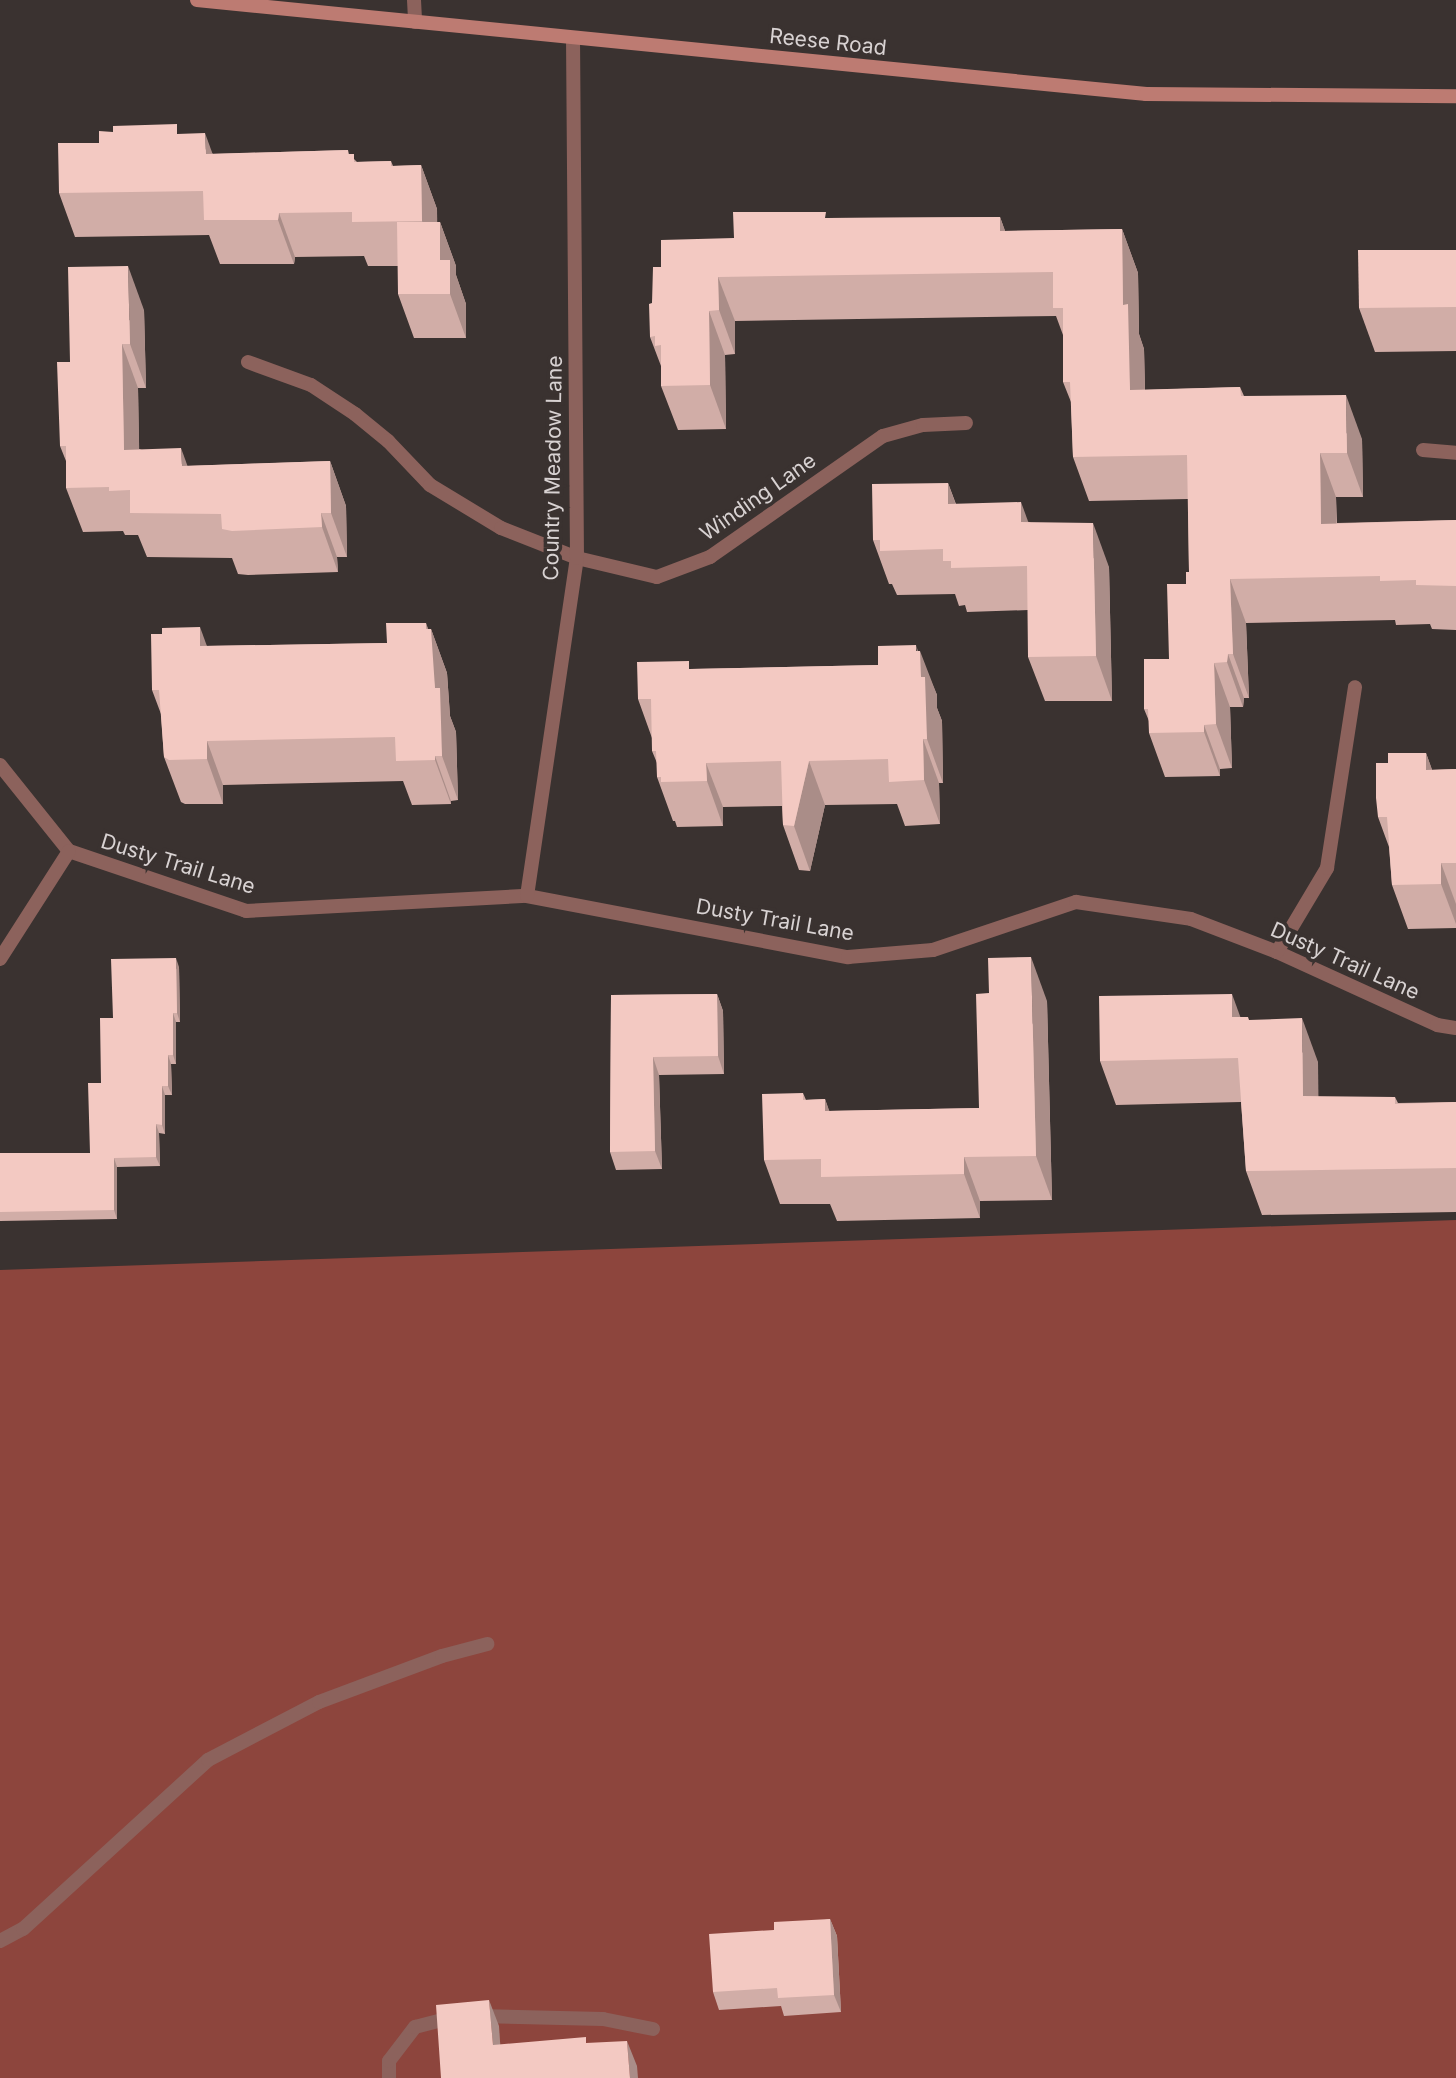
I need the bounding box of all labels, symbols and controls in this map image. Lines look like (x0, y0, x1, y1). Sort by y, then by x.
street label: Reese Road (768, 23, 888, 61)
street label: Country Meadow Lane (538, 355, 568, 581)
street label: Winding Lane (695, 448, 821, 546)
street label: Dusty Trail Lane (98, 829, 258, 899)
street label: Dusty Trail Lane (694, 894, 856, 946)
street label: Dusty Trail Lane (1267, 917, 1423, 1005)

